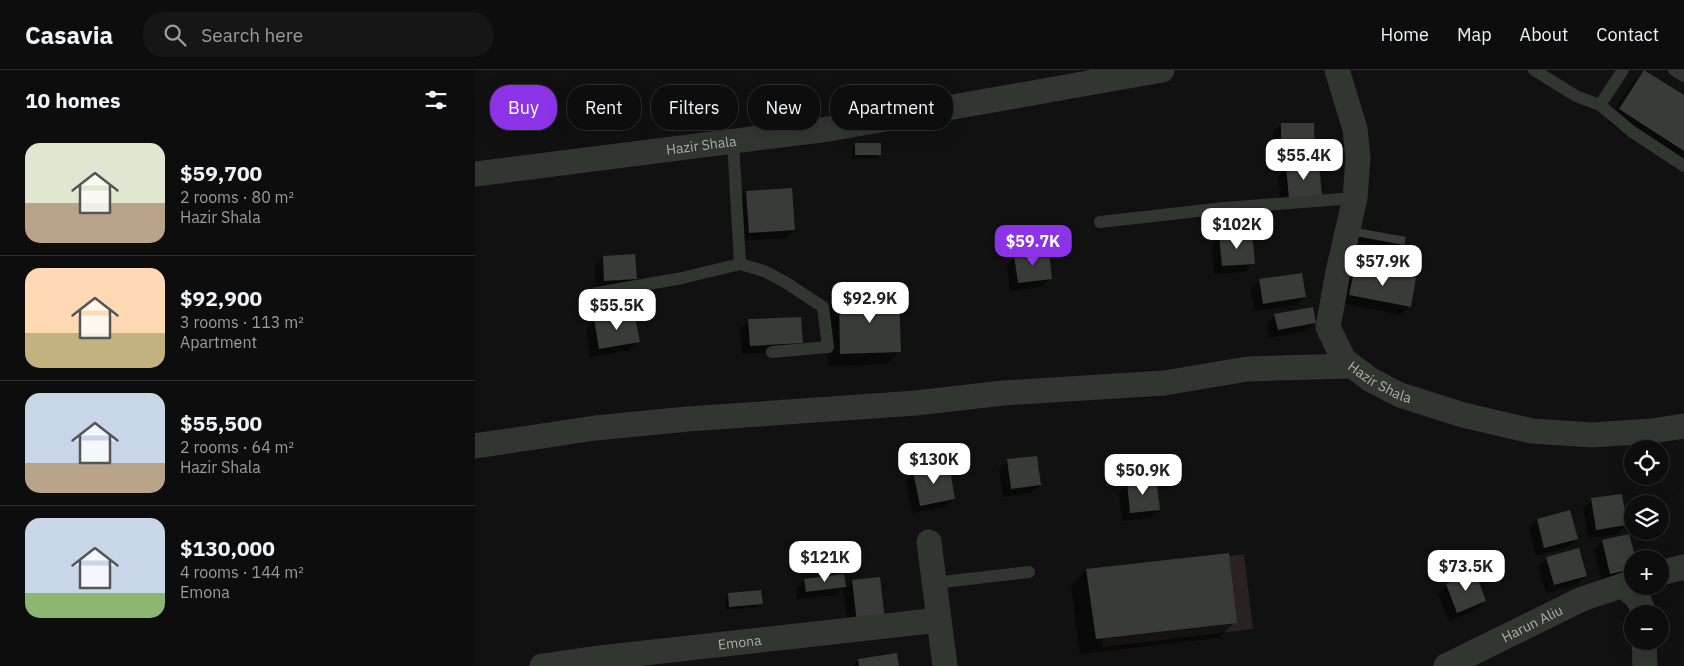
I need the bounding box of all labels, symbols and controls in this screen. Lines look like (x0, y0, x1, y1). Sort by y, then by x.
search box (143, 12, 493, 57)
text: Casavia (25, 19, 113, 51)
icon: search (161, 21, 189, 49)
text: Search here (201, 23, 303, 47)
text: Home (1381, 23, 1429, 46)
text: Map (1457, 23, 1492, 46)
text: About (1520, 23, 1568, 46)
text: Contact (1596, 23, 1659, 46)
chip: Buy (490, 85, 557, 130)
chip: Rent (567, 85, 641, 130)
chip: Filters (651, 85, 738, 130)
chip: New (748, 85, 820, 130)
chip: Apartment (830, 85, 953, 130)
text: 10 homes (25, 86, 121, 114)
icon: filters (422, 86, 450, 114)
street label: Hazir Shala (665, 132, 738, 159)
pin: $55.4K (1263, 138, 1345, 181)
text: $55.4K (1277, 145, 1331, 165)
text: $59,700 (180, 159, 262, 187)
icon: home (65, 163, 125, 223)
text: 2 rooms · 80 m² (180, 187, 294, 207)
text: Hazir Shala (180, 207, 261, 227)
pin: $102K (1202, 208, 1272, 250)
text: $102K (1212, 214, 1262, 234)
pin: $59.7K (992, 224, 1074, 267)
text: $59.7K (1006, 231, 1060, 251)
pin: $57.9K (1342, 244, 1424, 287)
text: $57.9K (1356, 251, 1410, 271)
pin: $92.9K (829, 282, 911, 324)
text: $92,900 (180, 284, 262, 312)
icon: home (65, 288, 125, 348)
pin: $55.5K (576, 288, 658, 331)
text: $92.9K (843, 288, 897, 308)
text: $55.5K (590, 295, 644, 315)
text: 3 rooms · 113 m² (180, 312, 304, 332)
text: Apartment (180, 332, 257, 352)
street label: Hazir Shala (1344, 357, 1414, 407)
text: $55,500 (180, 409, 262, 437)
icon: home (65, 413, 125, 473)
text: 2 rooms · 64 m² (180, 437, 294, 457)
map controls (1624, 440, 1669, 650)
button: locate (1624, 440, 1669, 485)
pin: $130K (899, 442, 969, 485)
text: $130K (909, 449, 959, 469)
pin: $50.9K (1102, 454, 1184, 496)
text: Hazir Shala (180, 457, 261, 477)
text: $50.9K (1116, 460, 1170, 480)
button: layers (1624, 495, 1669, 540)
text: $130,000 (180, 534, 275, 562)
icon: home (65, 538, 125, 598)
pin: $121K (790, 540, 860, 583)
text: $121K (800, 547, 850, 567)
pin: $73.5K (1425, 550, 1507, 592)
button: + (1624, 550, 1669, 595)
text: $73.5K (1439, 556, 1493, 576)
text: 4 rooms · 144 m² (180, 562, 304, 582)
text: Emona (180, 582, 230, 602)
street label: Harun Aliu (1499, 601, 1566, 646)
button: − (1624, 605, 1669, 650)
street label: Emona (717, 631, 763, 654)

